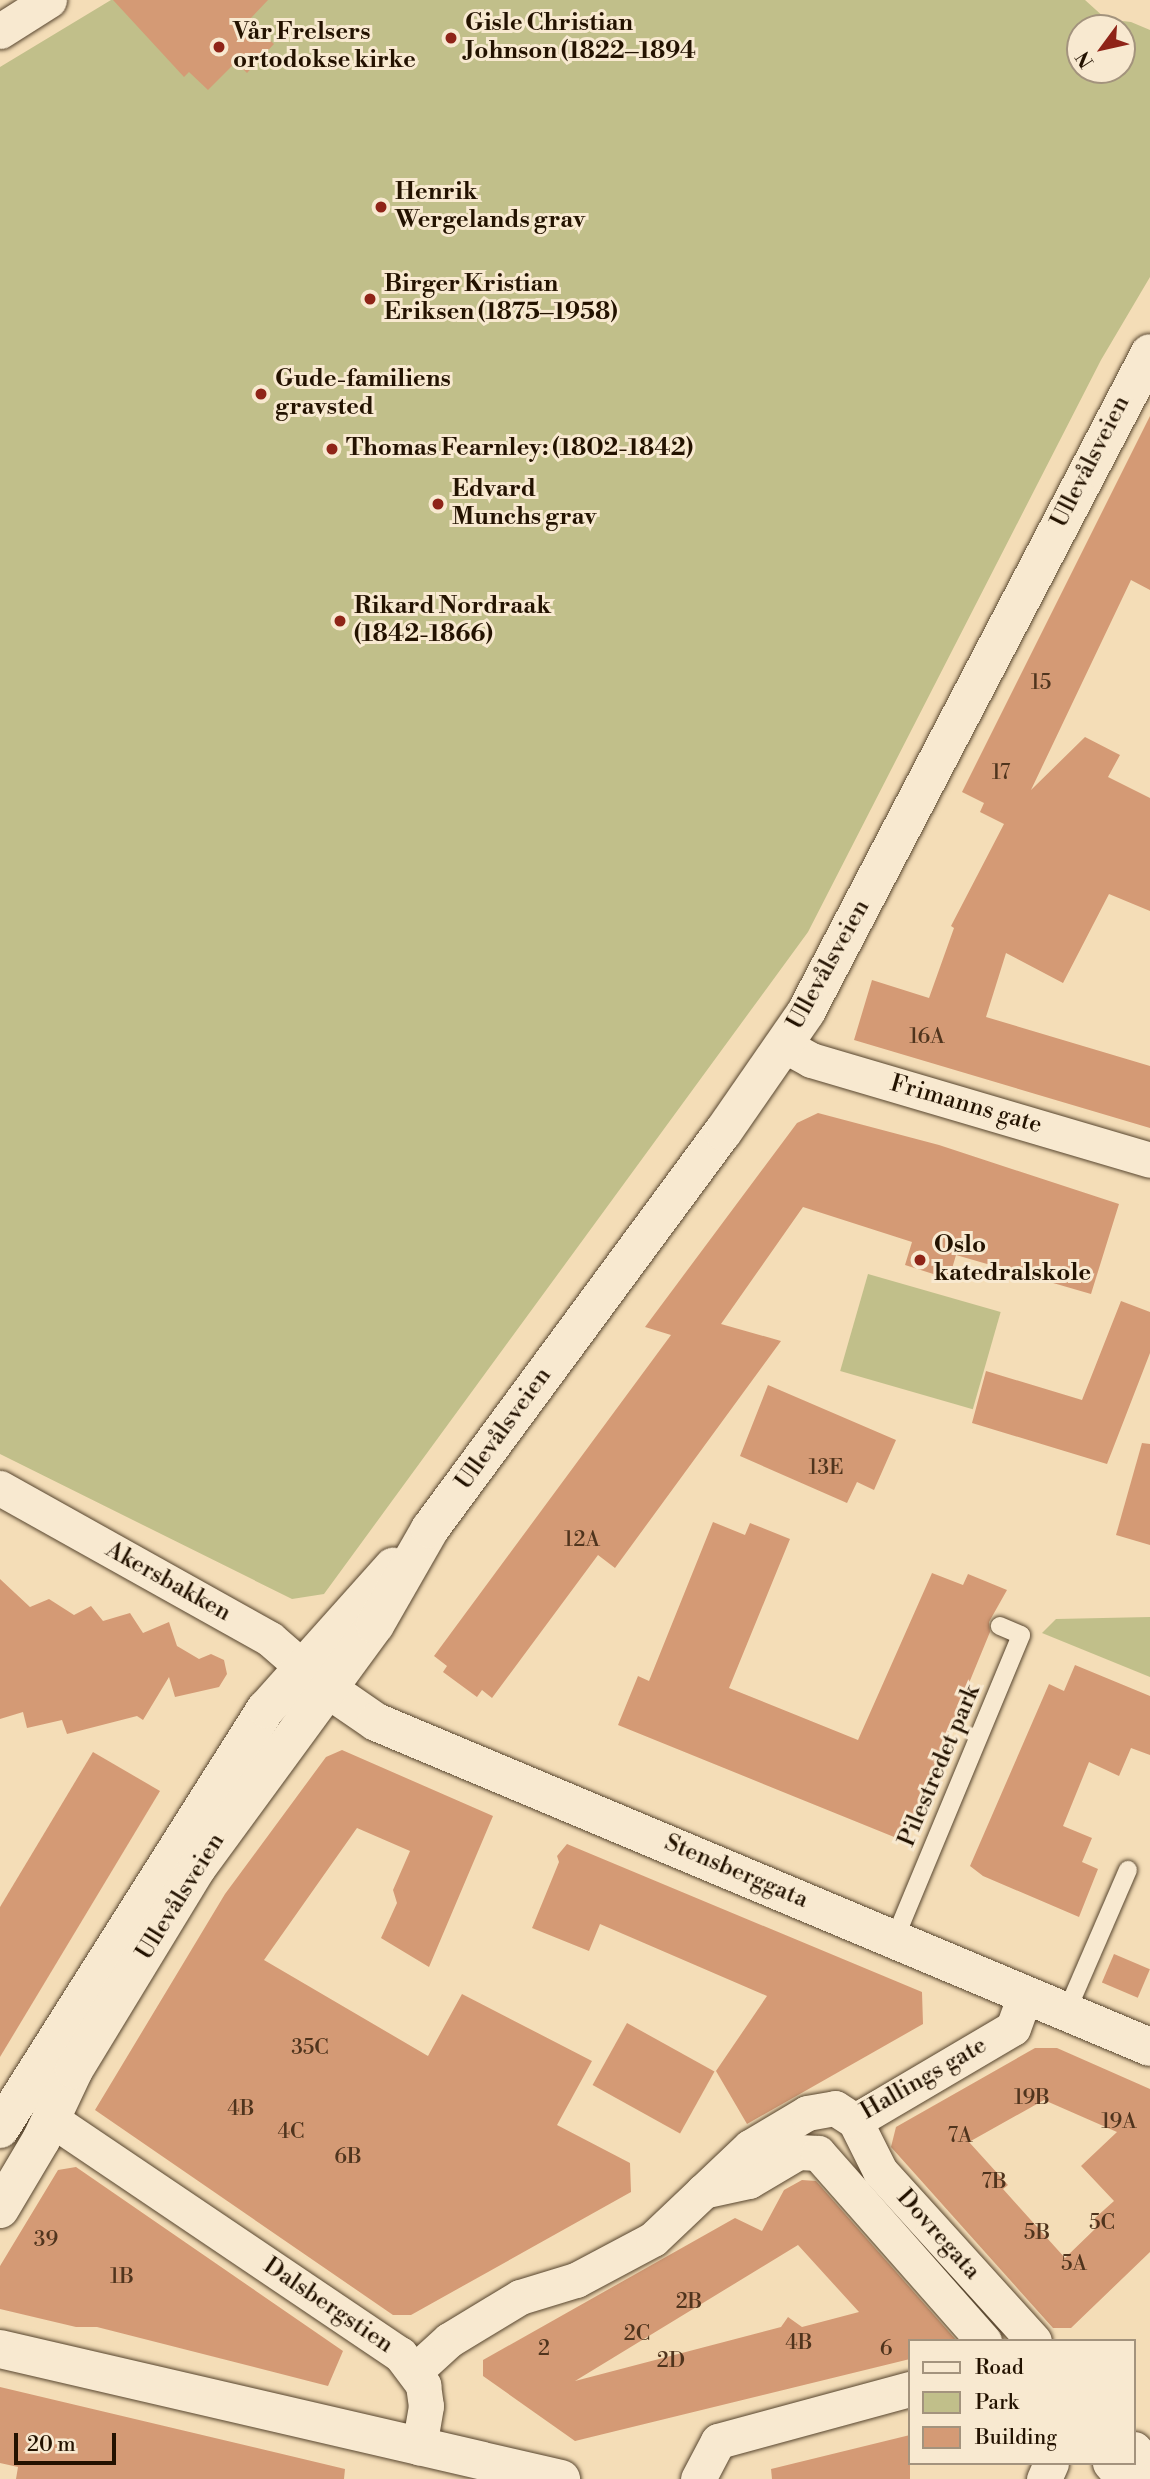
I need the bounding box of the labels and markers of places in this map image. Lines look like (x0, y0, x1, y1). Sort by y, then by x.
place label: Gisle Christian Johnson (1822–1894 (465, 10, 696, 66)
place label: Vår Frelsers ortodokse kirke (233, 19, 416, 75)
marker: Gisle Christian Johnson (1822–1894 (443, 30, 459, 46)
marker: Vår Frelsers ortodokse kirke (211, 39, 227, 55)
place label: Henrik Wergelands grav (395, 179, 585, 235)
marker: Henrik Wergelands grav (373, 199, 389, 215)
place label: Birger Kristian Eriksen (1875–1958) (384, 271, 618, 327)
marker: Birger Kristian Eriksen (1875–1958) (362, 291, 378, 307)
place label: Gude-familiens gravsted (275, 366, 451, 422)
marker: Gude-familiens gravsted (253, 386, 269, 402)
place label: Thomas Fearnley: (1802-1842) (346, 435, 693, 463)
marker: Thomas Fearnley: (1802-1842) (324, 441, 340, 457)
place label: Edvard Munchs grav (452, 476, 596, 532)
marker: Edvard Munchs grav (430, 496, 446, 512)
place label: Rikard Nordraak (1842-1866) (354, 593, 551, 649)
marker: Rikard Nordraak (1842-1866) (332, 613, 348, 629)
place label: Oslo katedralskole (934, 1232, 1091, 1288)
marker: Oslo katedralskole (912, 1252, 928, 1268)

